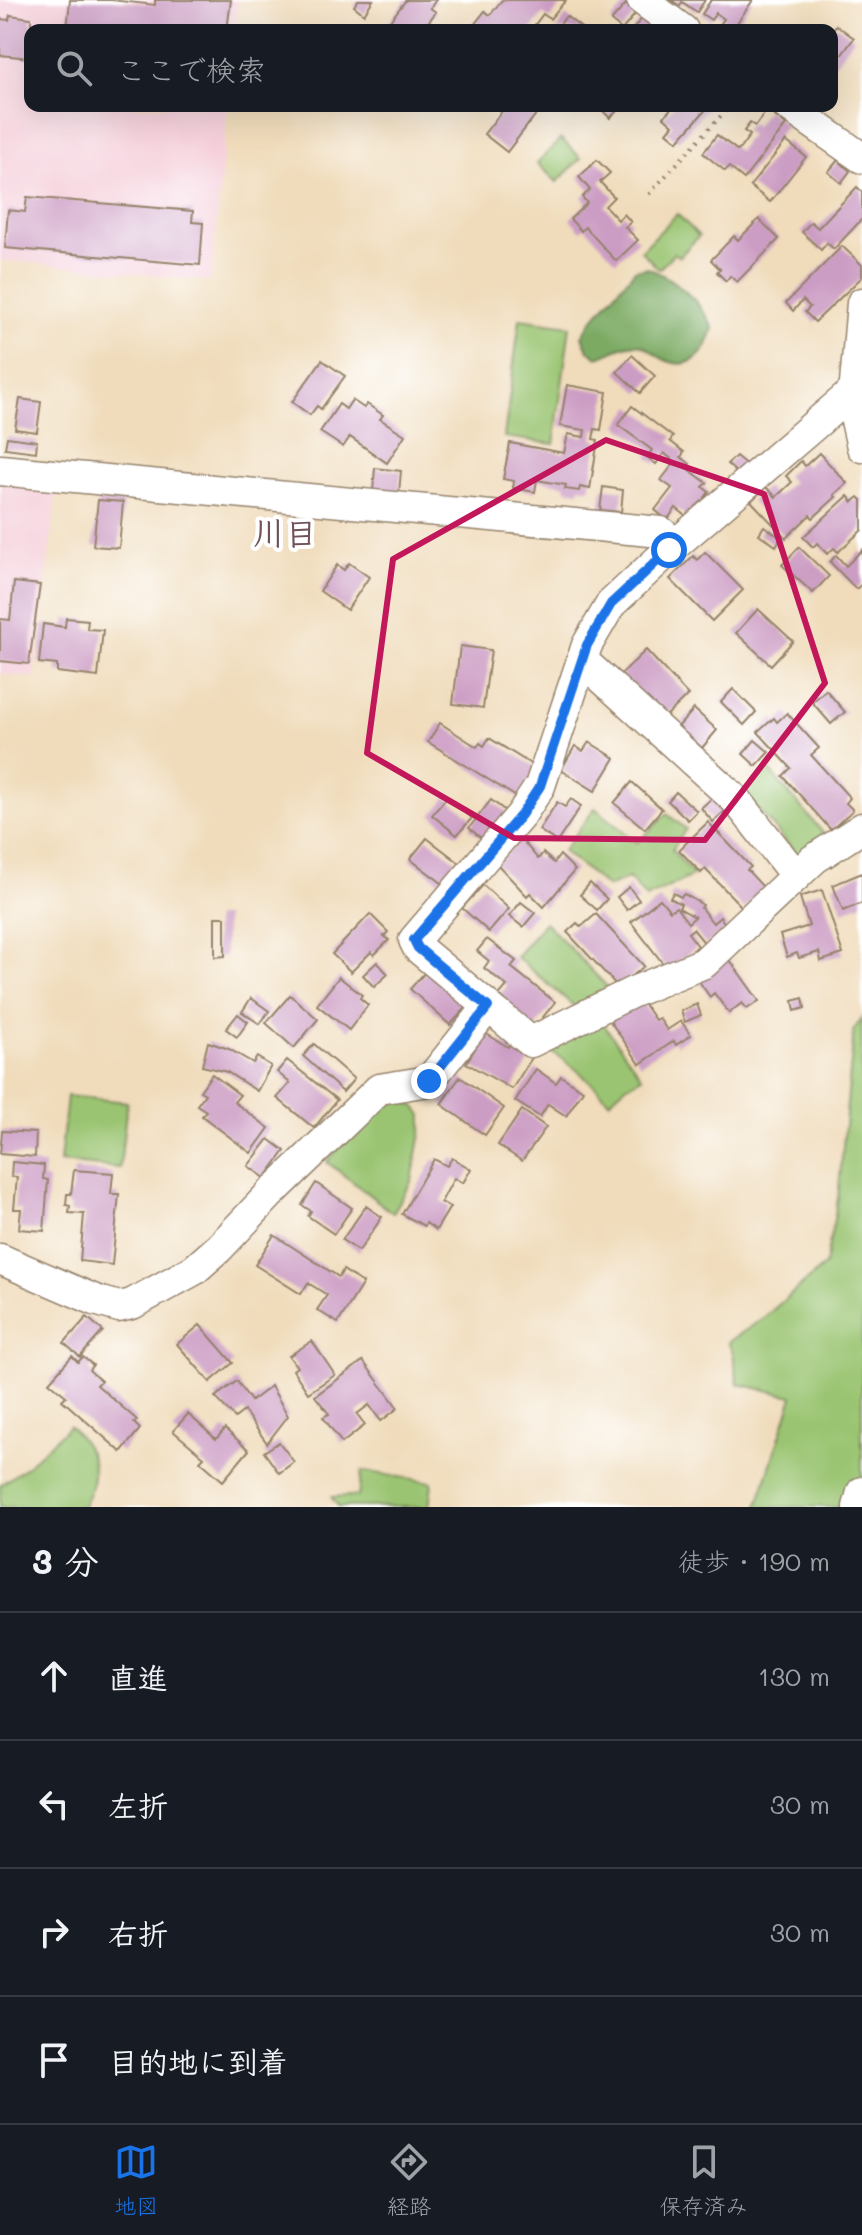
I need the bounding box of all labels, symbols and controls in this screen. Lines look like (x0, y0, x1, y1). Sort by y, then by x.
search box (24, 24, 838, 112)
icon: search (52, 46, 96, 90)
text: ここで検索 (116, 49, 266, 89)
district label: 川目 (253, 511, 317, 553)
route start (651, 532, 687, 568)
route end (411, 1063, 447, 1099)
text: 3 分 (32, 1538, 99, 1583)
text: 徒歩 · 190 m (678, 1544, 830, 1578)
icon: ahead (32, 1654, 76, 1698)
text: 直進 (108, 1657, 168, 1697)
text: 130 m (758, 1659, 830, 1693)
icon: left (32, 1782, 76, 1826)
text: 左折 (108, 1785, 168, 1825)
text: 30 m (770, 1787, 830, 1821)
icon: right (32, 1910, 76, 1954)
text: 右折 (108, 1913, 168, 1953)
text: 30 m (770, 1915, 830, 1949)
icon: arrive (32, 2038, 76, 2082)
text: 目的地に到着 (108, 2041, 288, 2081)
tab: 地図 (114, 2140, 158, 2220)
tab: 経路 (387, 2140, 431, 2220)
tab: 保存済み (660, 2140, 748, 2220)

